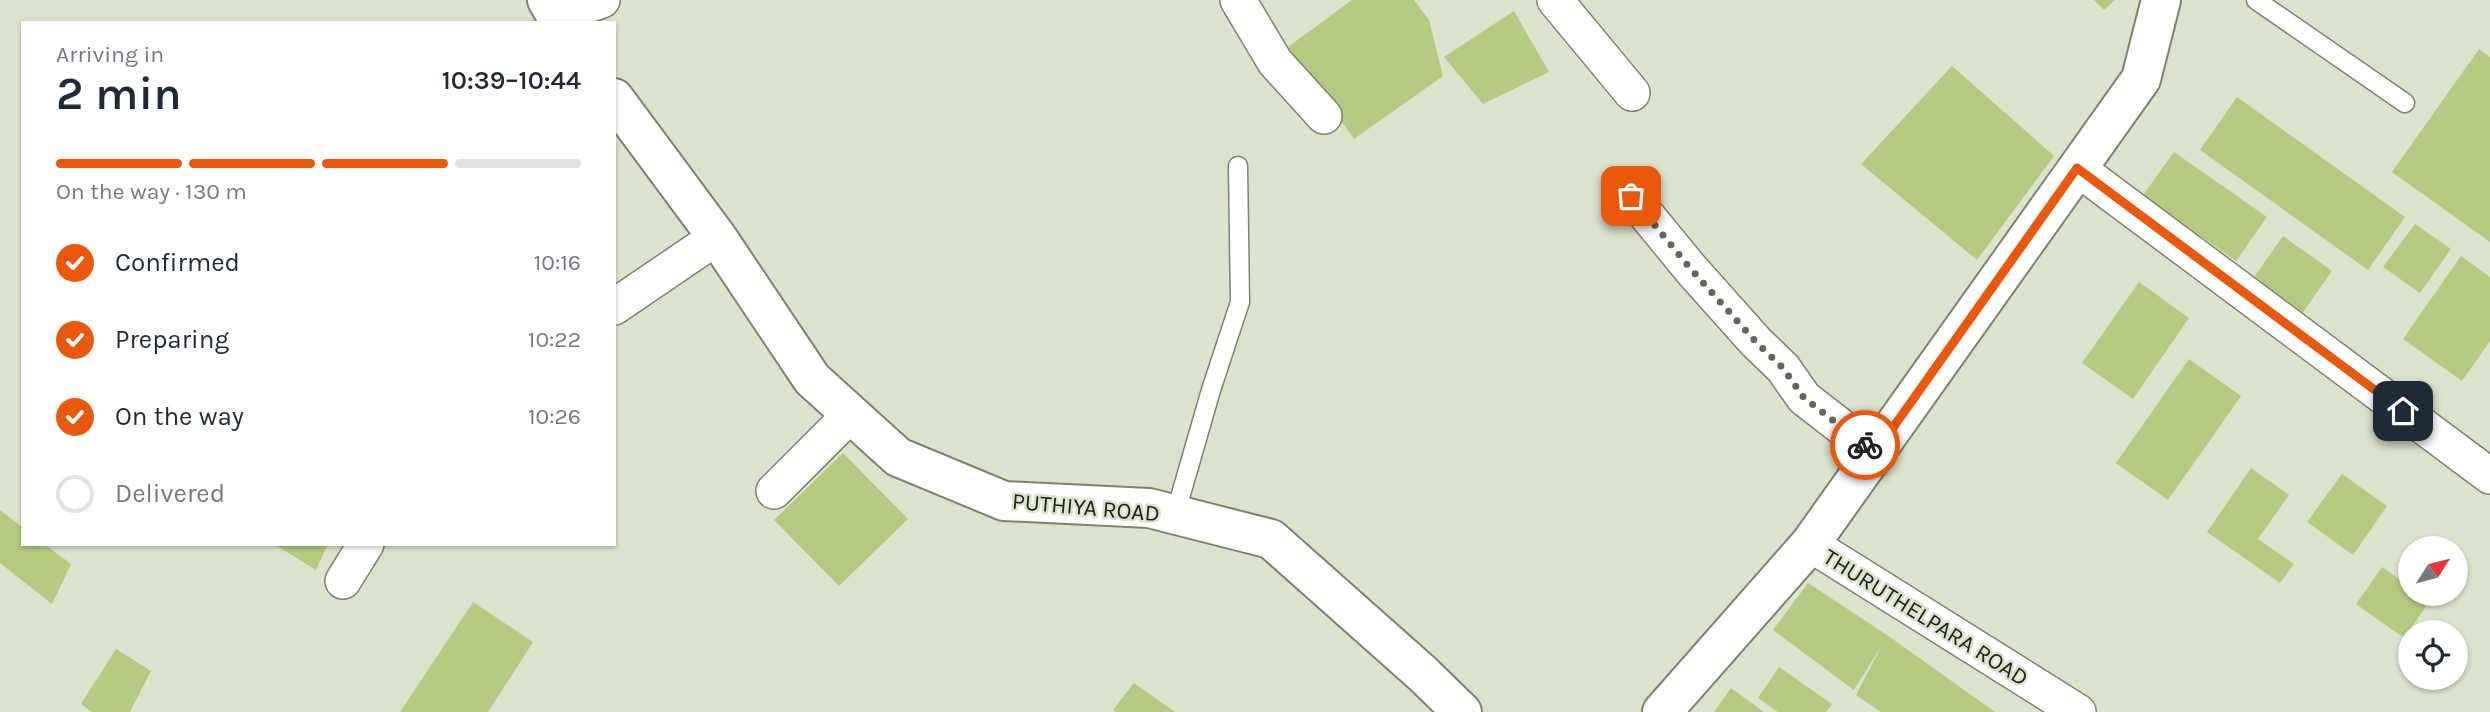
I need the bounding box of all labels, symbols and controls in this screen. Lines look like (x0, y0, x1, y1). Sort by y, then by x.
text: Arriving in (56, 41, 164, 68)
text: 10:39–10:44 (442, 65, 581, 96)
text: 2 min (56, 67, 182, 121)
pin (1601, 166, 1661, 226)
icon: bag (1612, 177, 1650, 215)
text: On the way · 130 m (56, 178, 247, 205)
icon: check (56, 244, 94, 282)
text: Confirmed (115, 247, 240, 278)
text: 10:16 (534, 249, 581, 276)
icon: check (56, 321, 94, 359)
text: Preparing (115, 324, 229, 355)
text: 10:22 (528, 326, 581, 353)
pin (2373, 381, 2433, 441)
icon: home (2384, 392, 2422, 430)
icon: check (56, 398, 94, 436)
text: On the way (115, 401, 244, 432)
text: 10:26 (528, 403, 581, 430)
courier (1830, 410, 1900, 480)
icon: bike (1846, 426, 1884, 464)
text: Delivered (115, 478, 225, 509)
street label: PUTHIYA ROAD (1011, 488, 1161, 527)
north arrow (2398, 536, 2468, 606)
map controls (2398, 536, 2468, 690)
street label: THURUTHELPARA ROAD (1818, 543, 2033, 692)
button: locate (2398, 620, 2468, 690)

